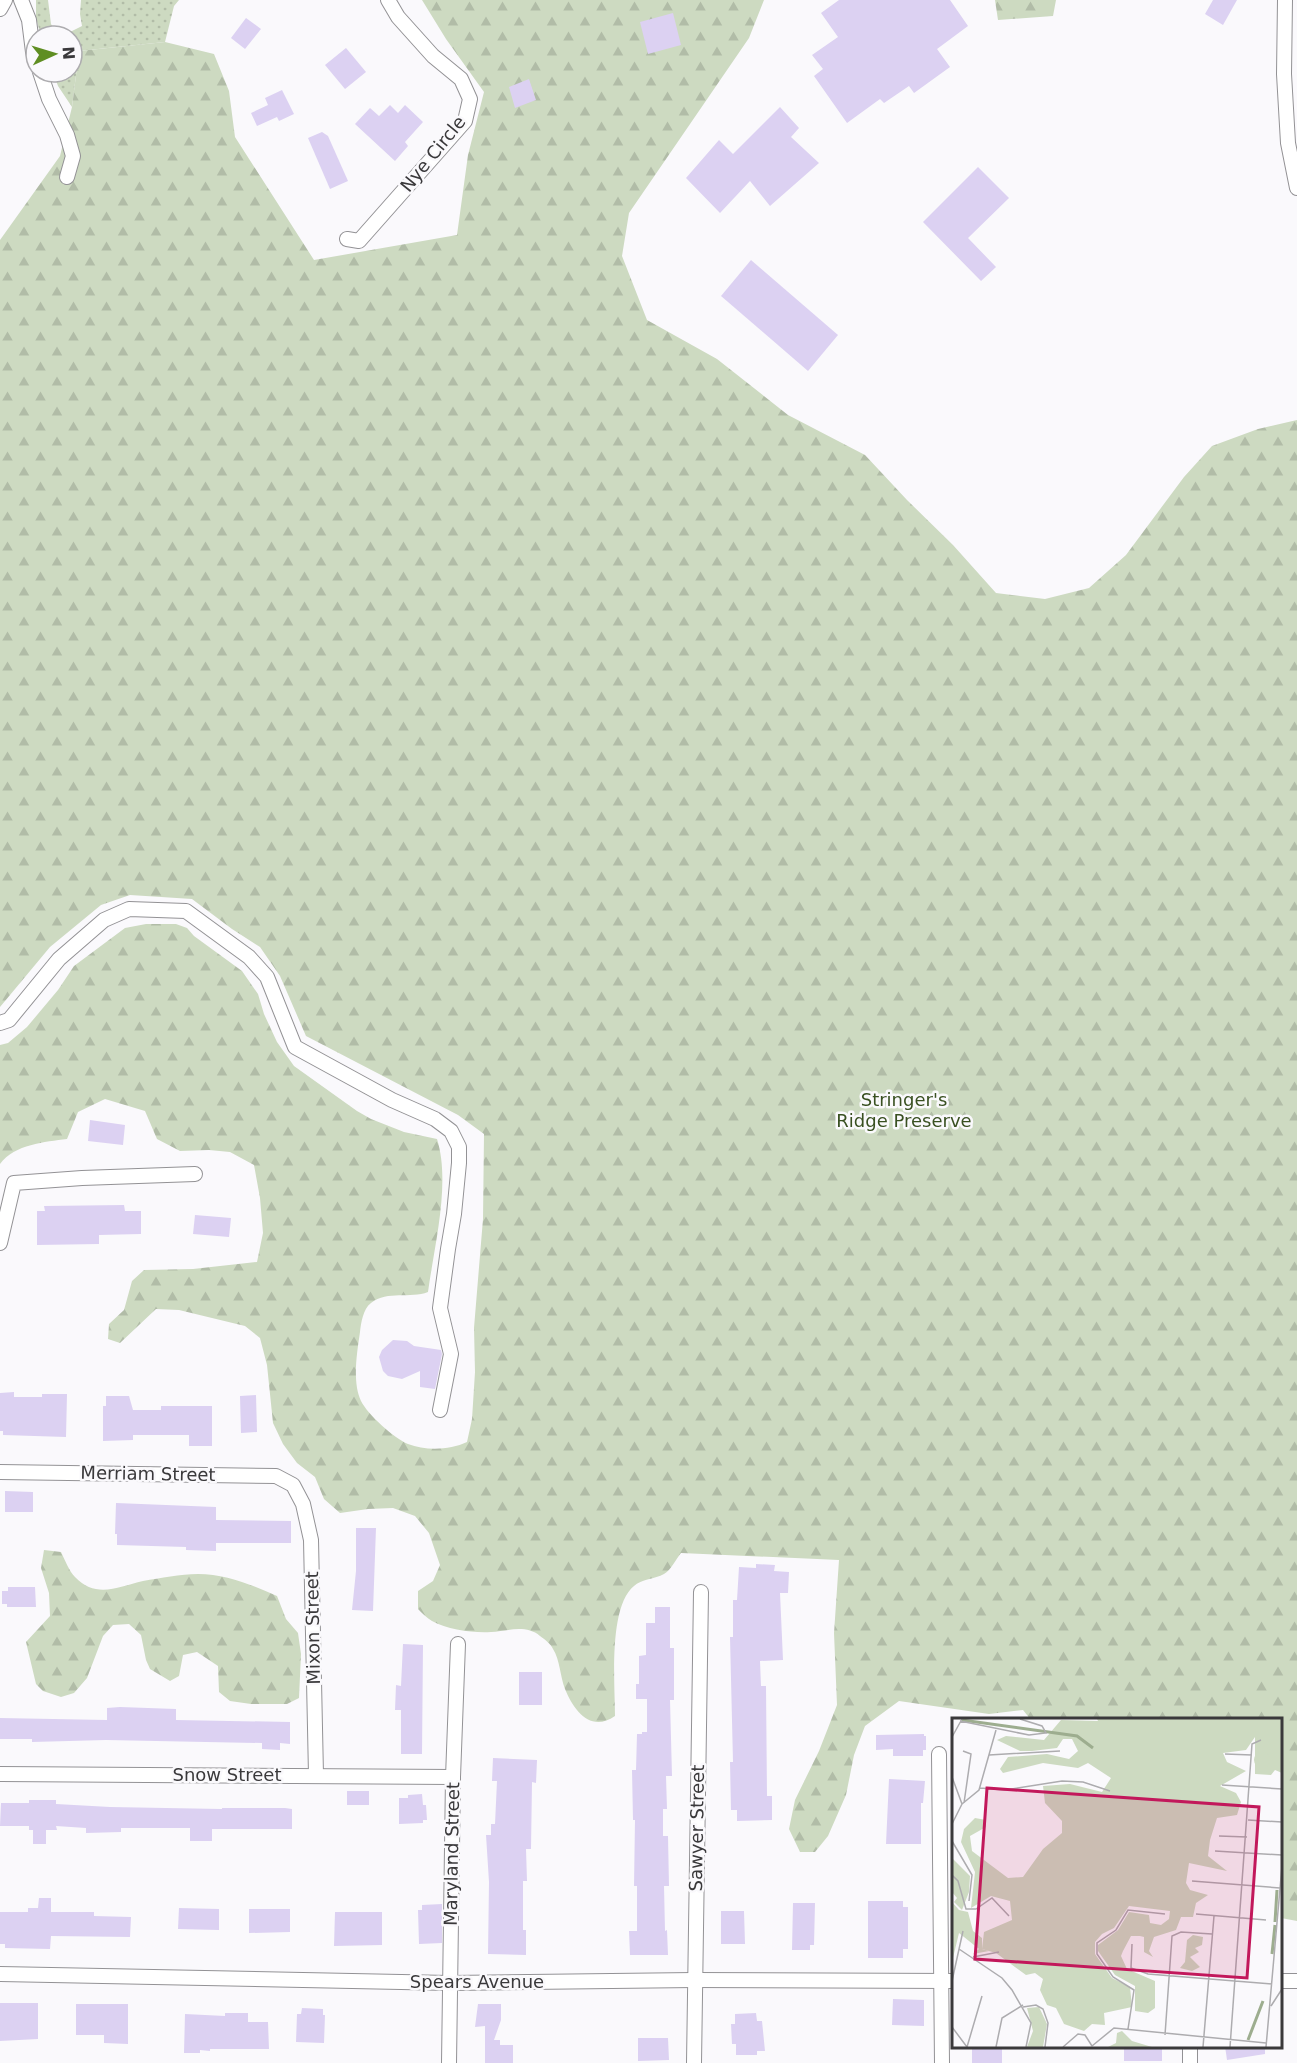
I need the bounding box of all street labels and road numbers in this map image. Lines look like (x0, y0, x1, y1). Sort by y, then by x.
street label: Nye Circle (396, 112, 470, 196)
street label: Merriam Street (80, 1462, 216, 1485)
street label: Mixon Street (301, 1571, 324, 1685)
street label: Snow Street (173, 1764, 281, 1785)
street label: Sawyer Street (685, 1764, 708, 1892)
street label: Maryland Street (440, 1782, 463, 1926)
street label: Spears Avenue (410, 1971, 544, 1992)

